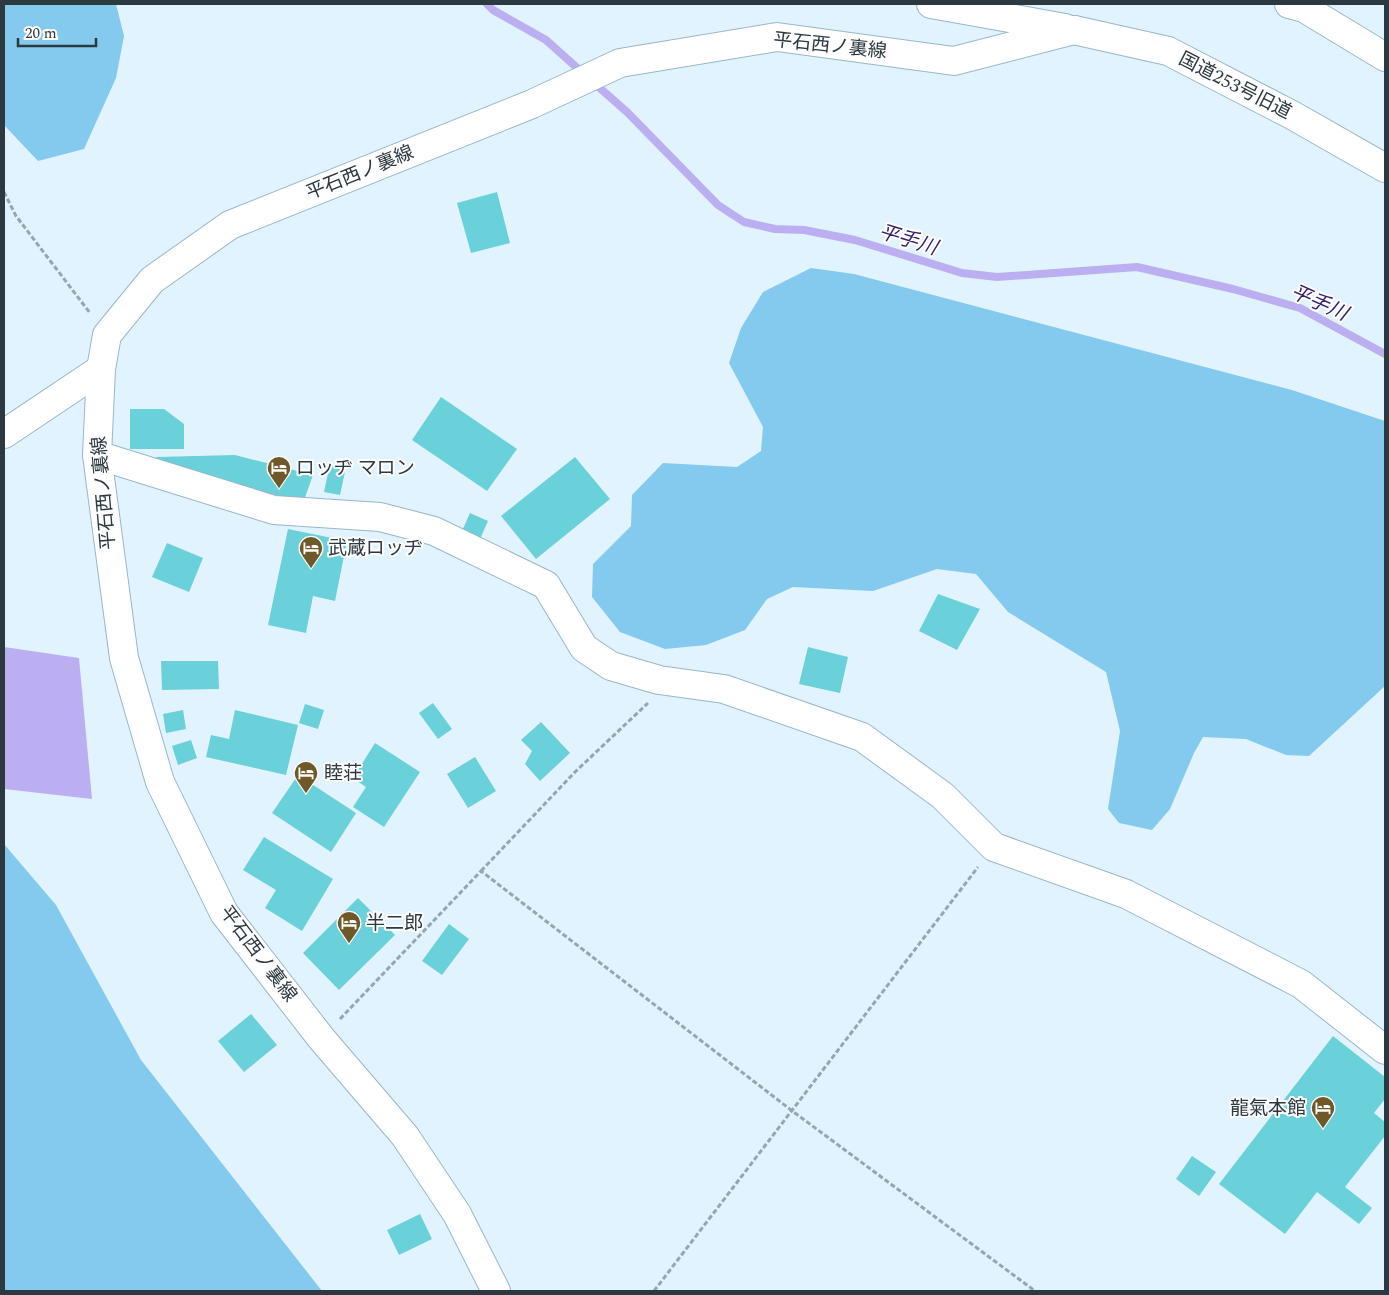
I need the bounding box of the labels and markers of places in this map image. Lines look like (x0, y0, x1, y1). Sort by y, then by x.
place label: ロッヂ マロン (296, 454, 415, 483)
hotel icon: ロッヂ マロン (266, 455, 292, 489)
place label: 武蔵ロッヂ (328, 534, 423, 563)
hotel icon: 武蔵ロッヂ (298, 535, 324, 569)
place label: 睦荘 (324, 759, 362, 788)
hotel icon: 睦荘 (293, 760, 319, 794)
place label: 半二郎 (366, 909, 423, 938)
hotel icon: 半二郎 (336, 910, 362, 944)
place label: 龍氣本館 (1230, 1094, 1306, 1123)
hotel icon: 龍氣本館 (1310, 1095, 1336, 1129)

